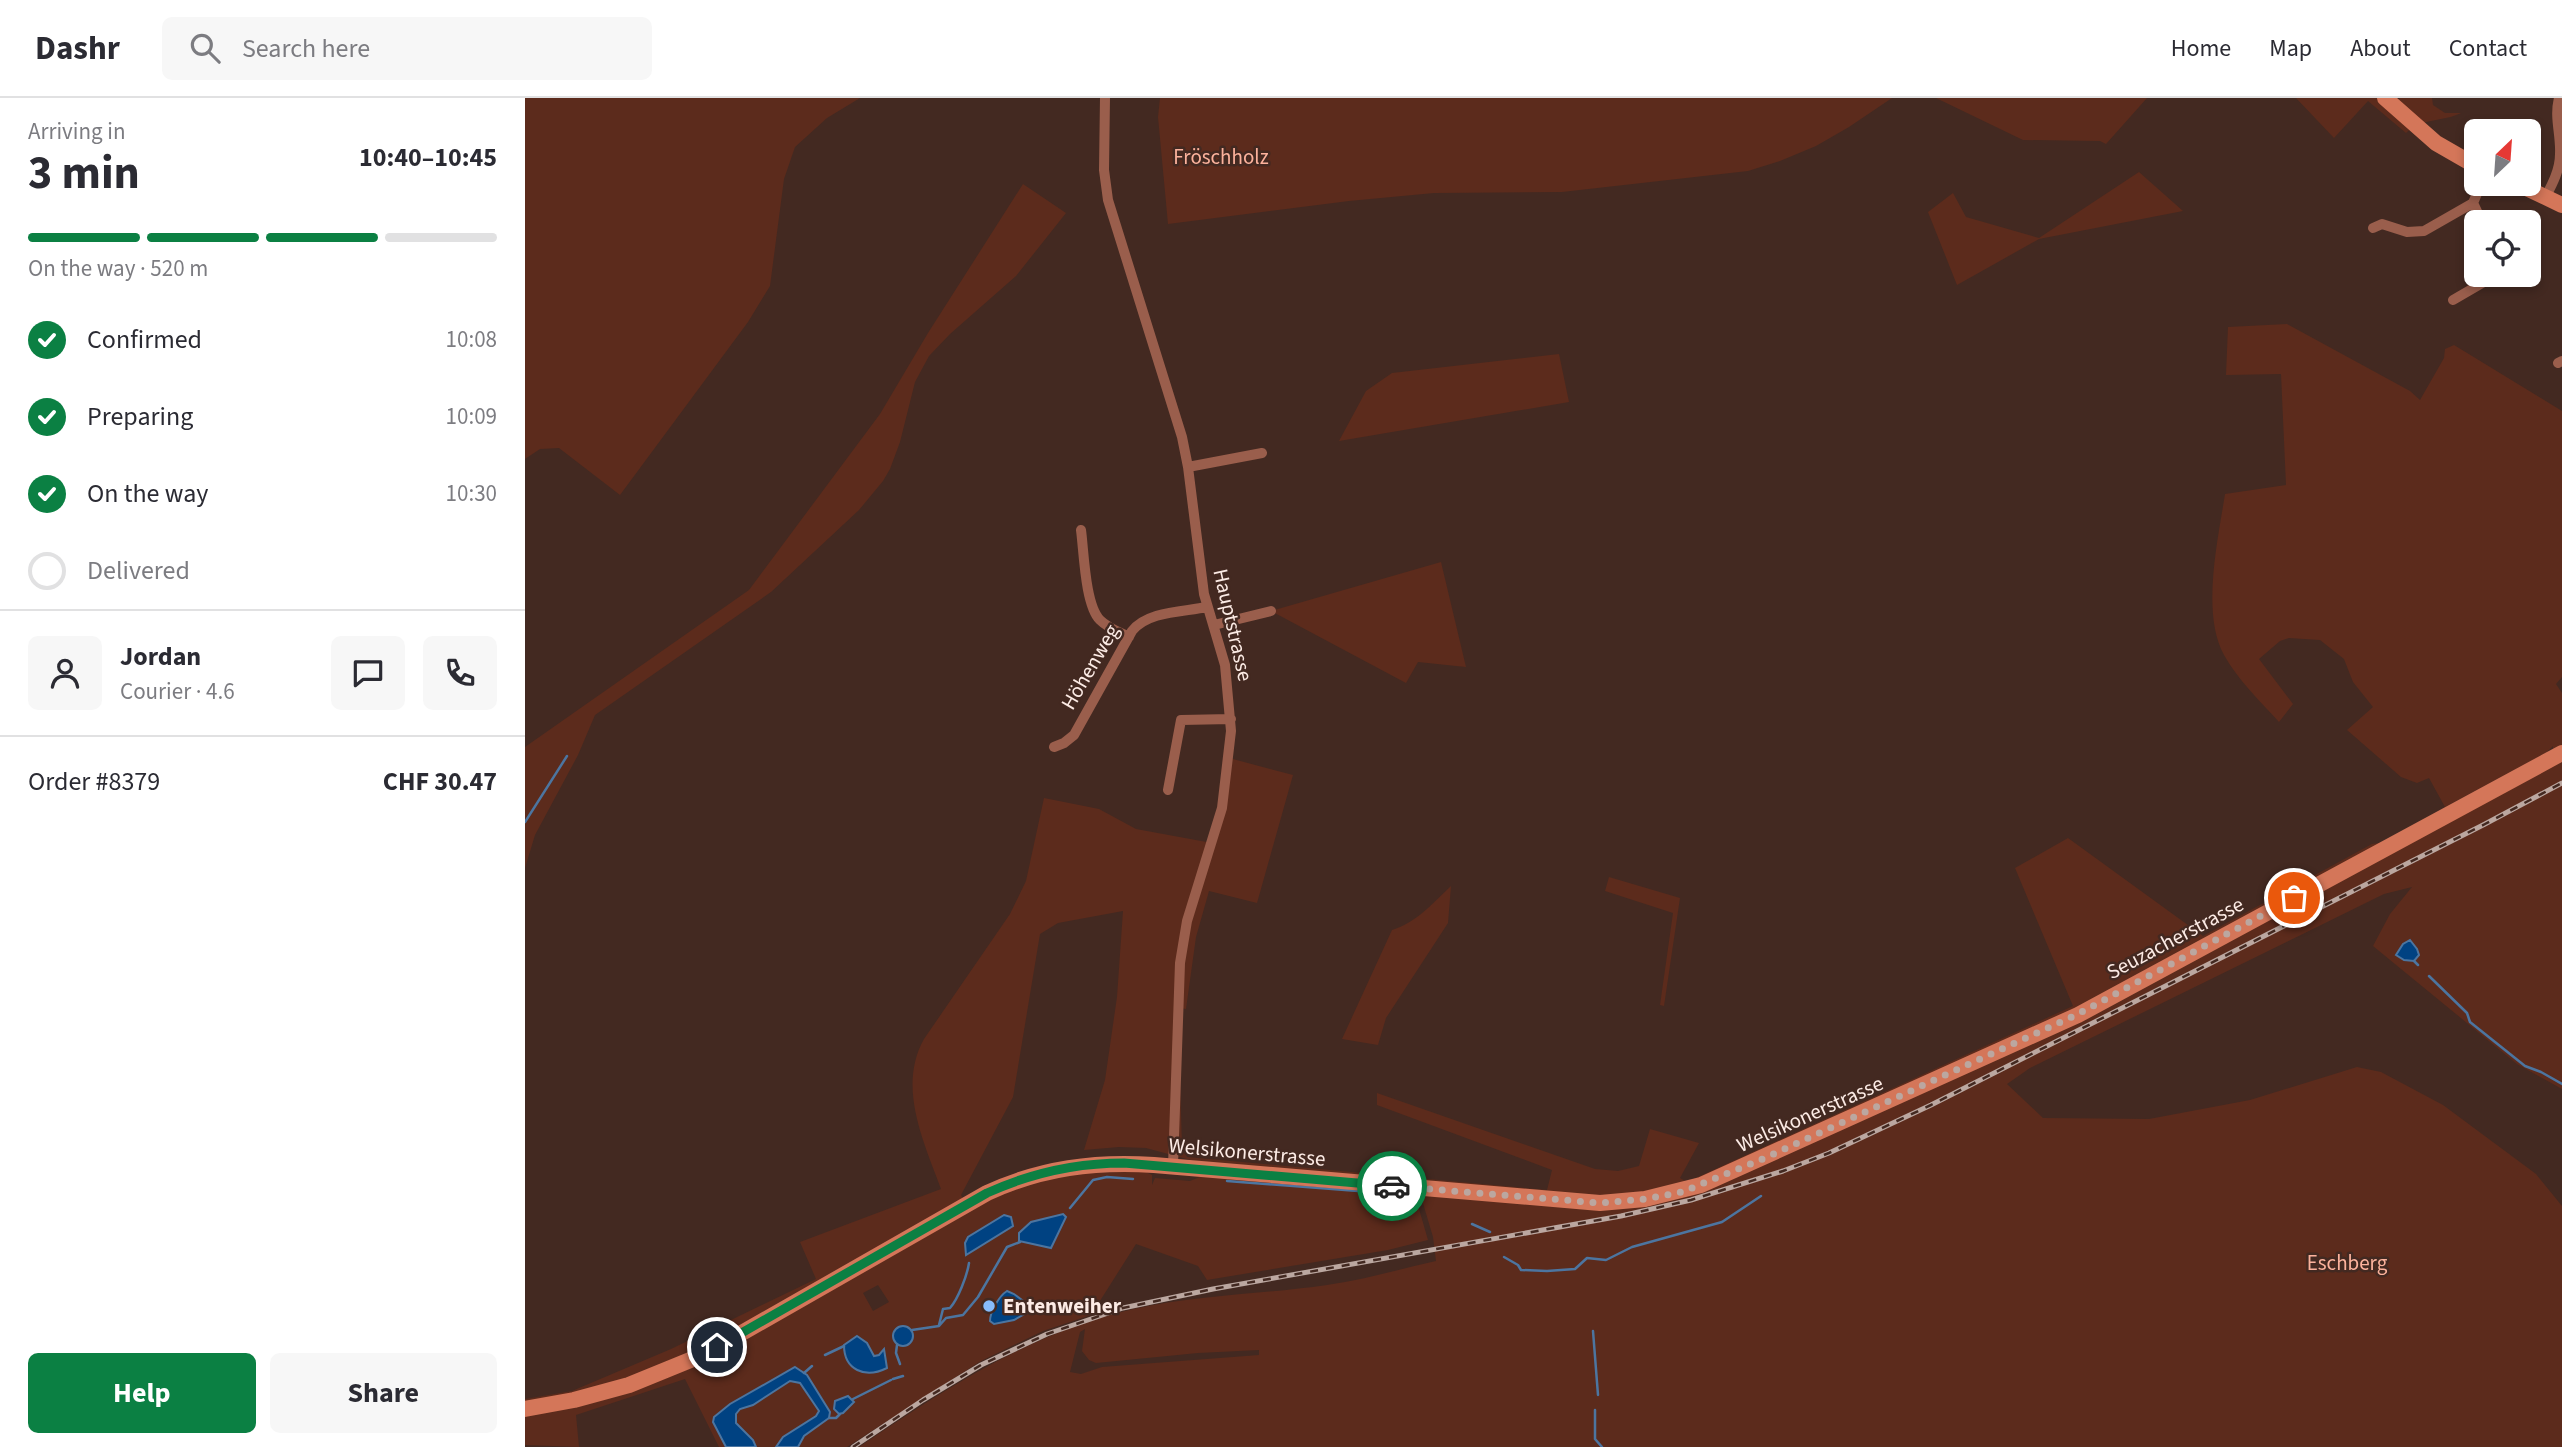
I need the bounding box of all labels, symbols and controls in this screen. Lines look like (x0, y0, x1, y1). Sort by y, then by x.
search box (162, 17, 652, 80)
text: Dashr (35, 25, 120, 72)
icon: search (186, 29, 224, 67)
text: Search here (242, 30, 370, 67)
text: Home (2171, 31, 2231, 66)
text: Map (2269, 31, 2312, 66)
text: About (2350, 31, 2411, 66)
text: Contact (2449, 31, 2527, 66)
text: Arriving in (28, 115, 126, 148)
north arrow (2464, 119, 2541, 196)
map controls (2464, 119, 2541, 287)
text: 10:40–10:45 (359, 139, 497, 176)
text: 3 min (28, 141, 140, 206)
park label: Fröschholz (1173, 142, 1269, 172)
button: locate (2464, 210, 2541, 287)
text: On the way · 520 m (28, 252, 208, 285)
icon: check (28, 321, 66, 359)
text: Confirmed (87, 321, 202, 358)
text: 10:08 (446, 323, 497, 356)
icon: check (28, 398, 66, 436)
text: Preparing (87, 398, 193, 435)
text: 10:09 (446, 400, 497, 433)
icon: check (28, 475, 66, 513)
text: On the way (87, 475, 208, 512)
text: 10:30 (446, 477, 497, 510)
text: Delivered (87, 552, 190, 589)
street label: Hauptstrasse (1205, 566, 1261, 684)
street label: Höhenweg (1053, 618, 1127, 715)
button: person (28, 636, 102, 710)
button: chat (331, 636, 405, 710)
button: phone (423, 636, 497, 710)
text: Jordan (120, 638, 201, 675)
text: Courier · 4.6 (120, 675, 235, 708)
text: Order #8379 (28, 763, 160, 800)
text: CHF 30.47 (383, 763, 497, 800)
pin (2264, 868, 2324, 928)
icon: bag (2275, 879, 2313, 917)
street label: Seuzacherstrasse (2101, 889, 2249, 987)
street label: Welsikonerstrasse (1732, 1068, 1888, 1160)
street label: Welsikonerstrasse (1167, 1130, 1327, 1174)
courier (1357, 1151, 1427, 1221)
icon: car (1373, 1167, 1411, 1205)
park label: Eschberg (2307, 1248, 2388, 1278)
place label: Entenweiher (1003, 1291, 1122, 1321)
marker: Entenweiher (981, 1298, 997, 1314)
pin (687, 1317, 747, 1377)
icon: home (698, 1328, 736, 1366)
button: Help (28, 1353, 256, 1433)
button: Share (270, 1353, 497, 1433)

